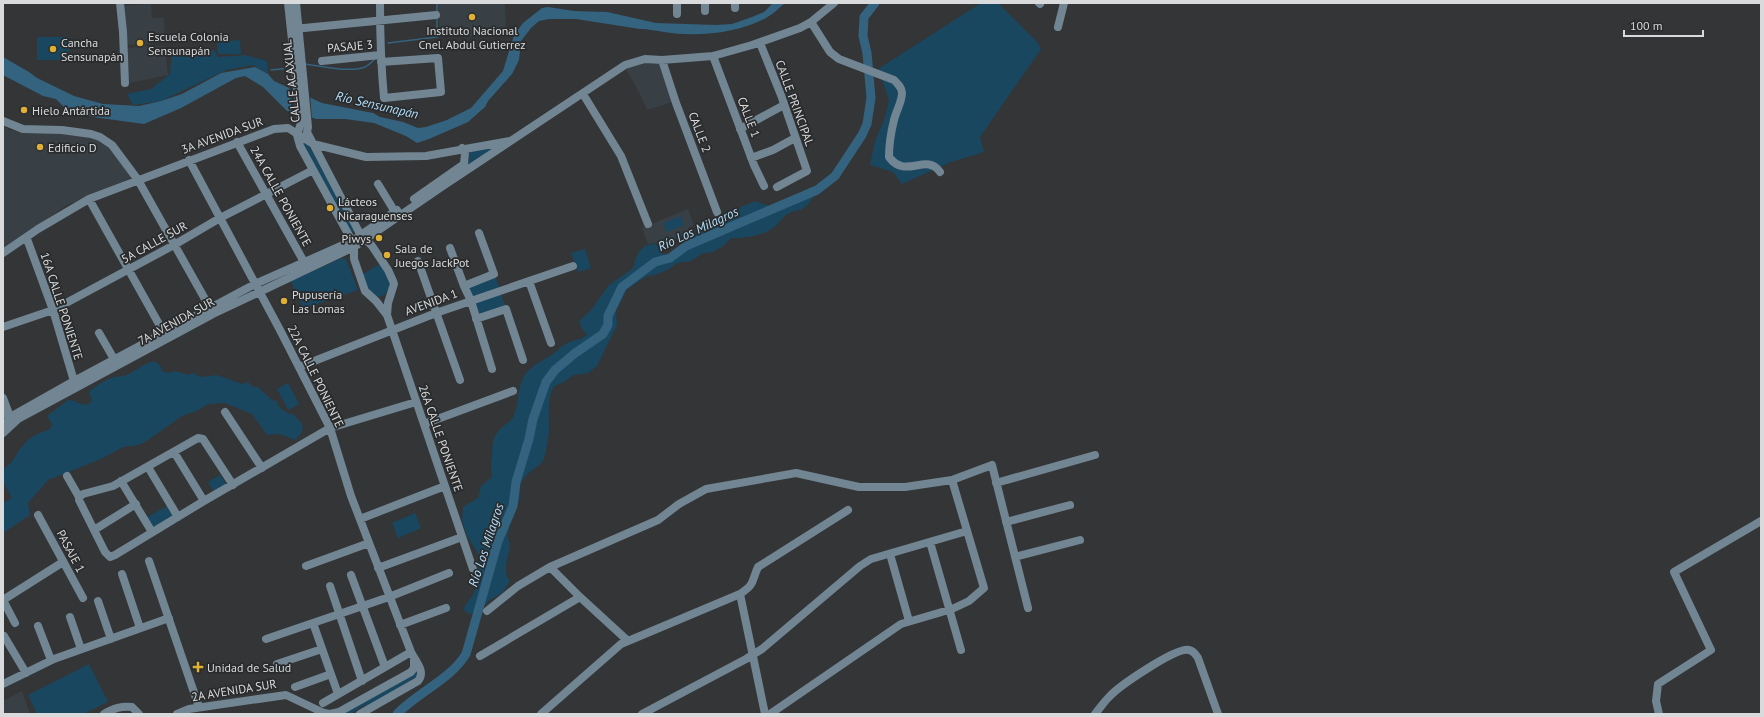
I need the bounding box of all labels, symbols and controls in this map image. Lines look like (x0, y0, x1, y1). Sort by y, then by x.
marker: Instituto Nacional Cnel. Abdul Gutierrez (467, 12, 477, 22)
scale bar (1624, 12, 1703, 38)
text: 100 m (1630, 18, 1663, 33)
place label: Instituto Nacional Cnel. Abdul Gutierrez (418, 23, 526, 52)
place label: Escuela Colonia Sensunapán (148, 29, 229, 58)
place label: Cancha Sensunapán (61, 35, 123, 64)
street label: PASAJE 3 (326, 37, 374, 55)
marker: Escuela Colonia Sensunapán (135, 38, 145, 48)
street label: CALLE ACAXUAL (279, 39, 303, 123)
marker: Cancha Sensunapán (48, 44, 58, 54)
street label: CALLE PRINCIPAL (772, 58, 818, 148)
water label: Río Sensunapán (334, 87, 420, 123)
street label: CALLE 1 (734, 95, 764, 139)
place label: Hielo Antártida (32, 103, 110, 118)
marker: Hielo Antártida (19, 105, 29, 115)
street label: CALLE 2 (685, 110, 715, 154)
street label: 3A AVENIDA SUR (179, 113, 265, 157)
place label: Edificio D (48, 140, 97, 155)
marker: Edificio D (35, 142, 45, 152)
street label: 24A CALLE PONIENTE (247, 143, 315, 249)
place label: Lácteos Nicaraguenses (338, 194, 412, 223)
marker: Lácteos Nicaraguenses (325, 203, 335, 213)
water label: Río Los Milagros (655, 203, 742, 255)
street label: 5A CALLE SUR (118, 218, 190, 266)
place label: Piwys (342, 231, 371, 246)
marker: Piwys (374, 233, 384, 243)
place label: Sala de Juegos JackPot (394, 241, 469, 270)
street label: 16A CALLE PONIENTE (38, 250, 86, 362)
marker: Sala de Juegos JackPot (382, 250, 392, 260)
street label: AVENIDA 1 (403, 286, 459, 318)
place label: Pupusería Las Lomas (292, 287, 345, 316)
street label: 7A AVENIDA SUR (135, 294, 217, 348)
marker: Pupusería Las Lomas (279, 296, 289, 306)
street label: 22A CALLE PONIENTE (285, 322, 347, 430)
street label: 26A CALLE PONIENTE (416, 382, 466, 494)
water label: Río Los Milagros (464, 500, 508, 589)
street label: PASAJE 1 (54, 527, 88, 575)
place label: Unidad de Salud (207, 660, 291, 675)
marker: Unidad de Salud (192, 661, 204, 673)
street label: 2A AVENIDA SUR (190, 676, 278, 704)

